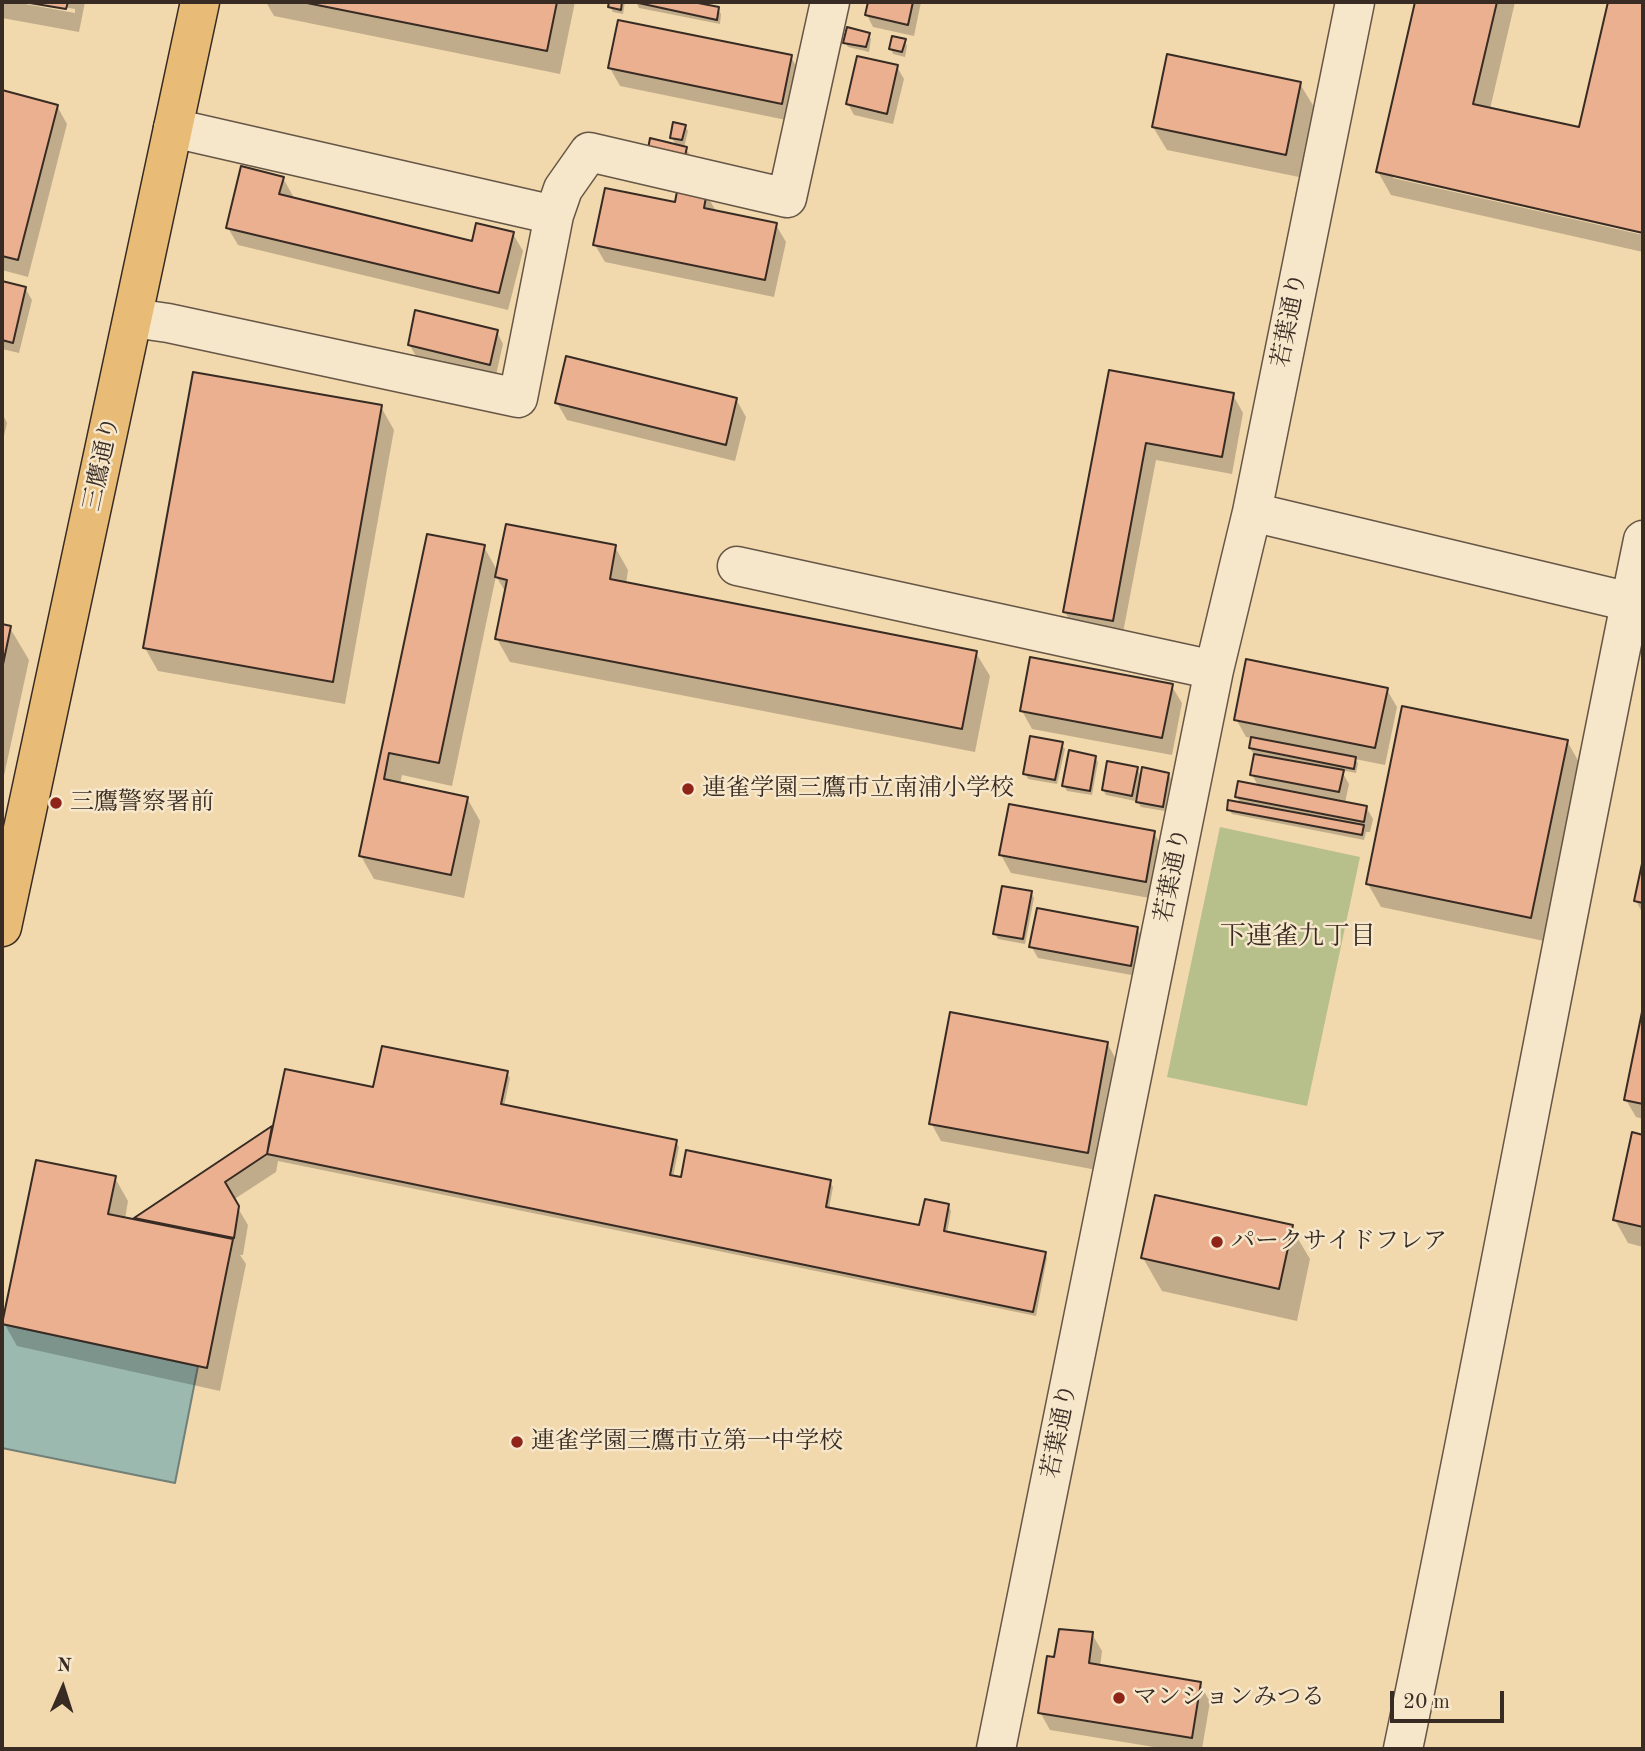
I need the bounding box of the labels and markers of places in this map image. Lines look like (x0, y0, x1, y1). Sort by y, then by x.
place label: 連雀学園三鷹市立南浦小学校 (702, 775, 1014, 803)
marker: 連雀学園三鷹市立南浦小学校 (680, 781, 696, 797)
place label: 三鷹警察署前 (70, 789, 214, 817)
marker: 三鷹警察署前 (48, 795, 64, 811)
place label: パークサイドフレア (1231, 1228, 1447, 1256)
marker: パークサイドフレア (1209, 1234, 1225, 1250)
place label: 連雀学園三鷹市立第一中学校 (531, 1428, 843, 1456)
marker: 連雀学園三鷹市立第一中学校 (509, 1434, 525, 1450)
place label: マンションみつる (1133, 1684, 1325, 1712)
marker: マンションみつる (1111, 1690, 1127, 1706)

